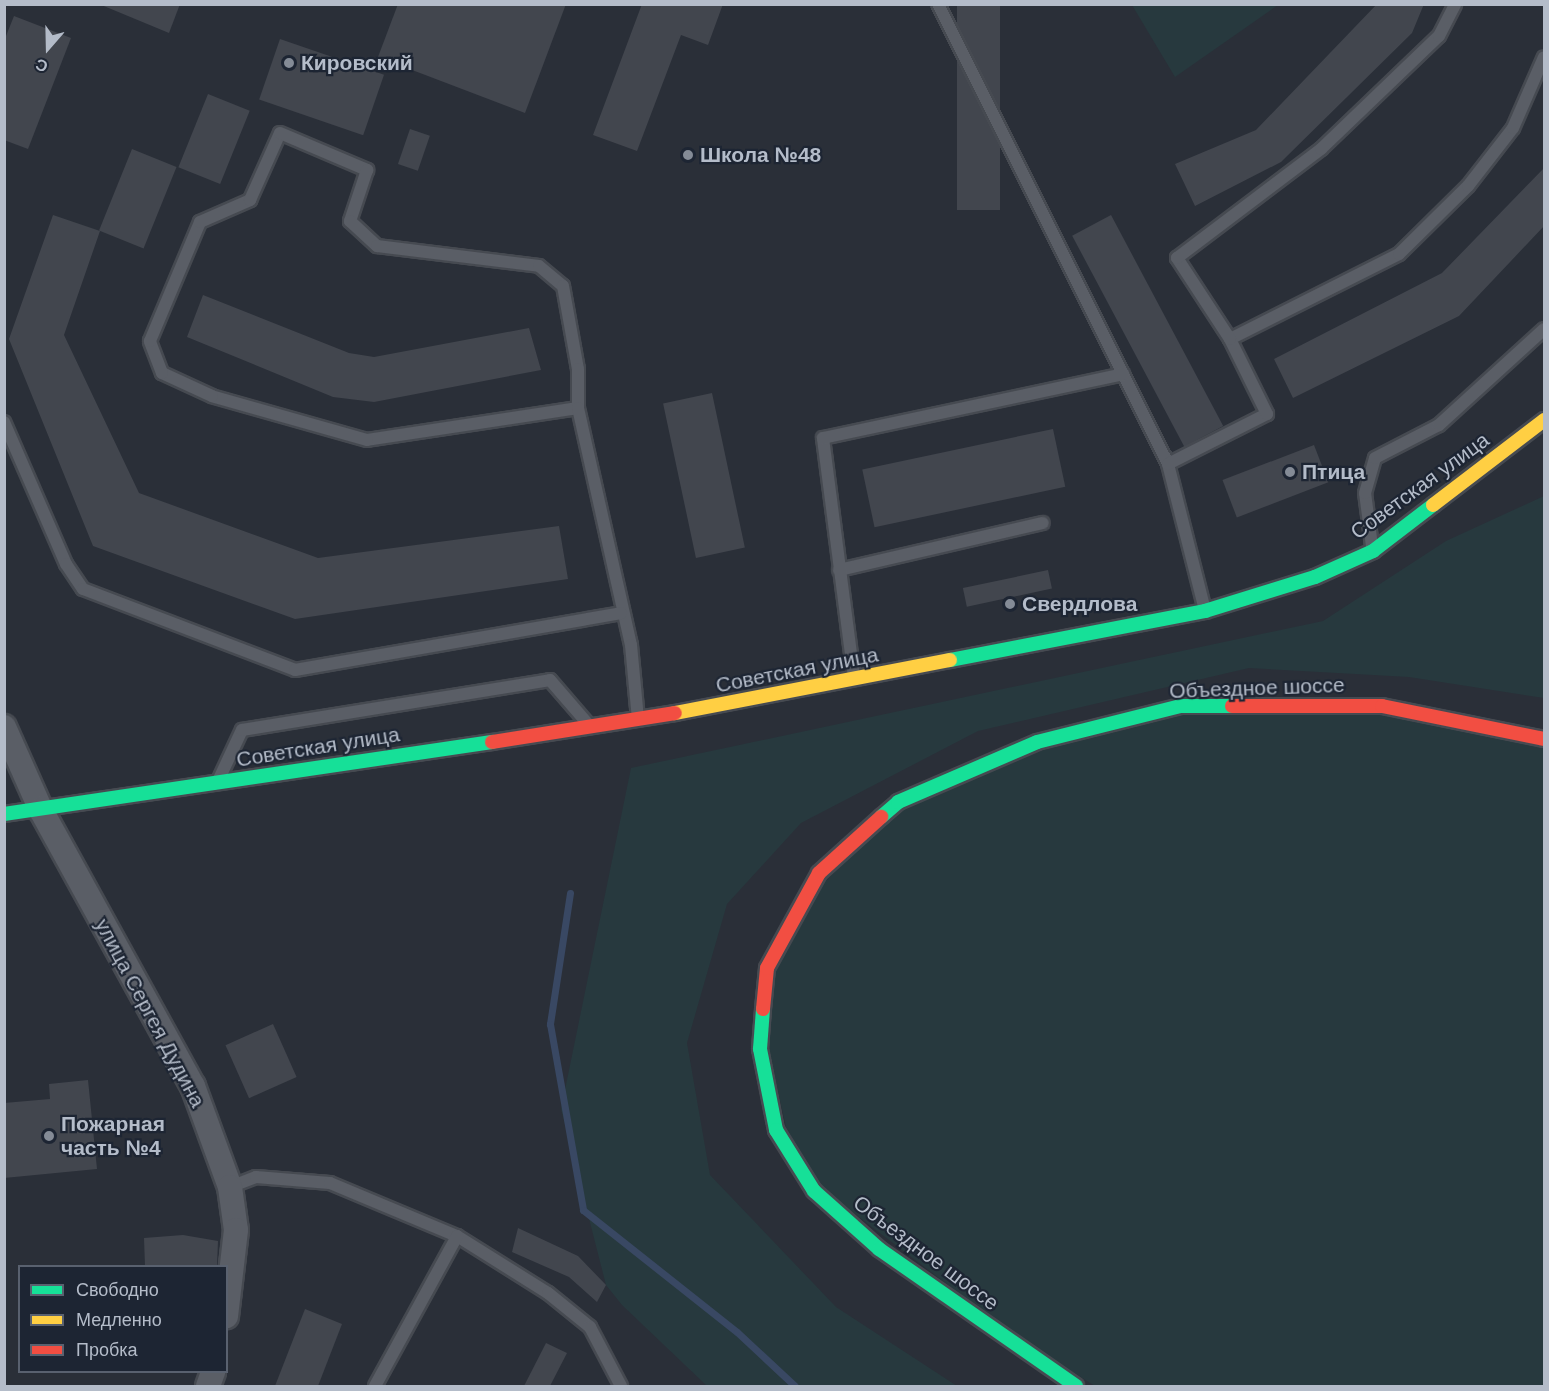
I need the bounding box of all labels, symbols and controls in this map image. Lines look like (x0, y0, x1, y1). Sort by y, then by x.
north arrow (18, 18, 78, 78)
place label: Кировский (301, 50, 413, 76)
text: С (33, 55, 50, 75)
marker: Кировский (282, 56, 296, 70)
place label: Школа №48 (700, 142, 821, 168)
marker: Школа №48 (681, 148, 695, 162)
street label: Советская улица (1346, 427, 1494, 545)
place label: Птица (1302, 459, 1365, 485)
marker: Птица (1283, 465, 1297, 479)
place label: Свердлова (1022, 591, 1137, 617)
marker: Свердлова (1003, 597, 1017, 611)
street label: Советская улица (714, 642, 880, 698)
street label: Объездное шоссе (1169, 672, 1345, 704)
street label: Советская улица (235, 722, 401, 772)
street label: улица Сергея Дудина (90, 914, 210, 1112)
place label: Пожарная часть №4 (61, 1111, 165, 1161)
marker: Пожарная часть №4 (42, 1129, 56, 1143)
street label: Объездное шоссе (848, 1190, 1004, 1316)
legend (18, 1265, 228, 1373)
text: Свободно (76, 1280, 159, 1300)
text: Медленно (76, 1310, 162, 1330)
text: Пробка (76, 1340, 138, 1360)

